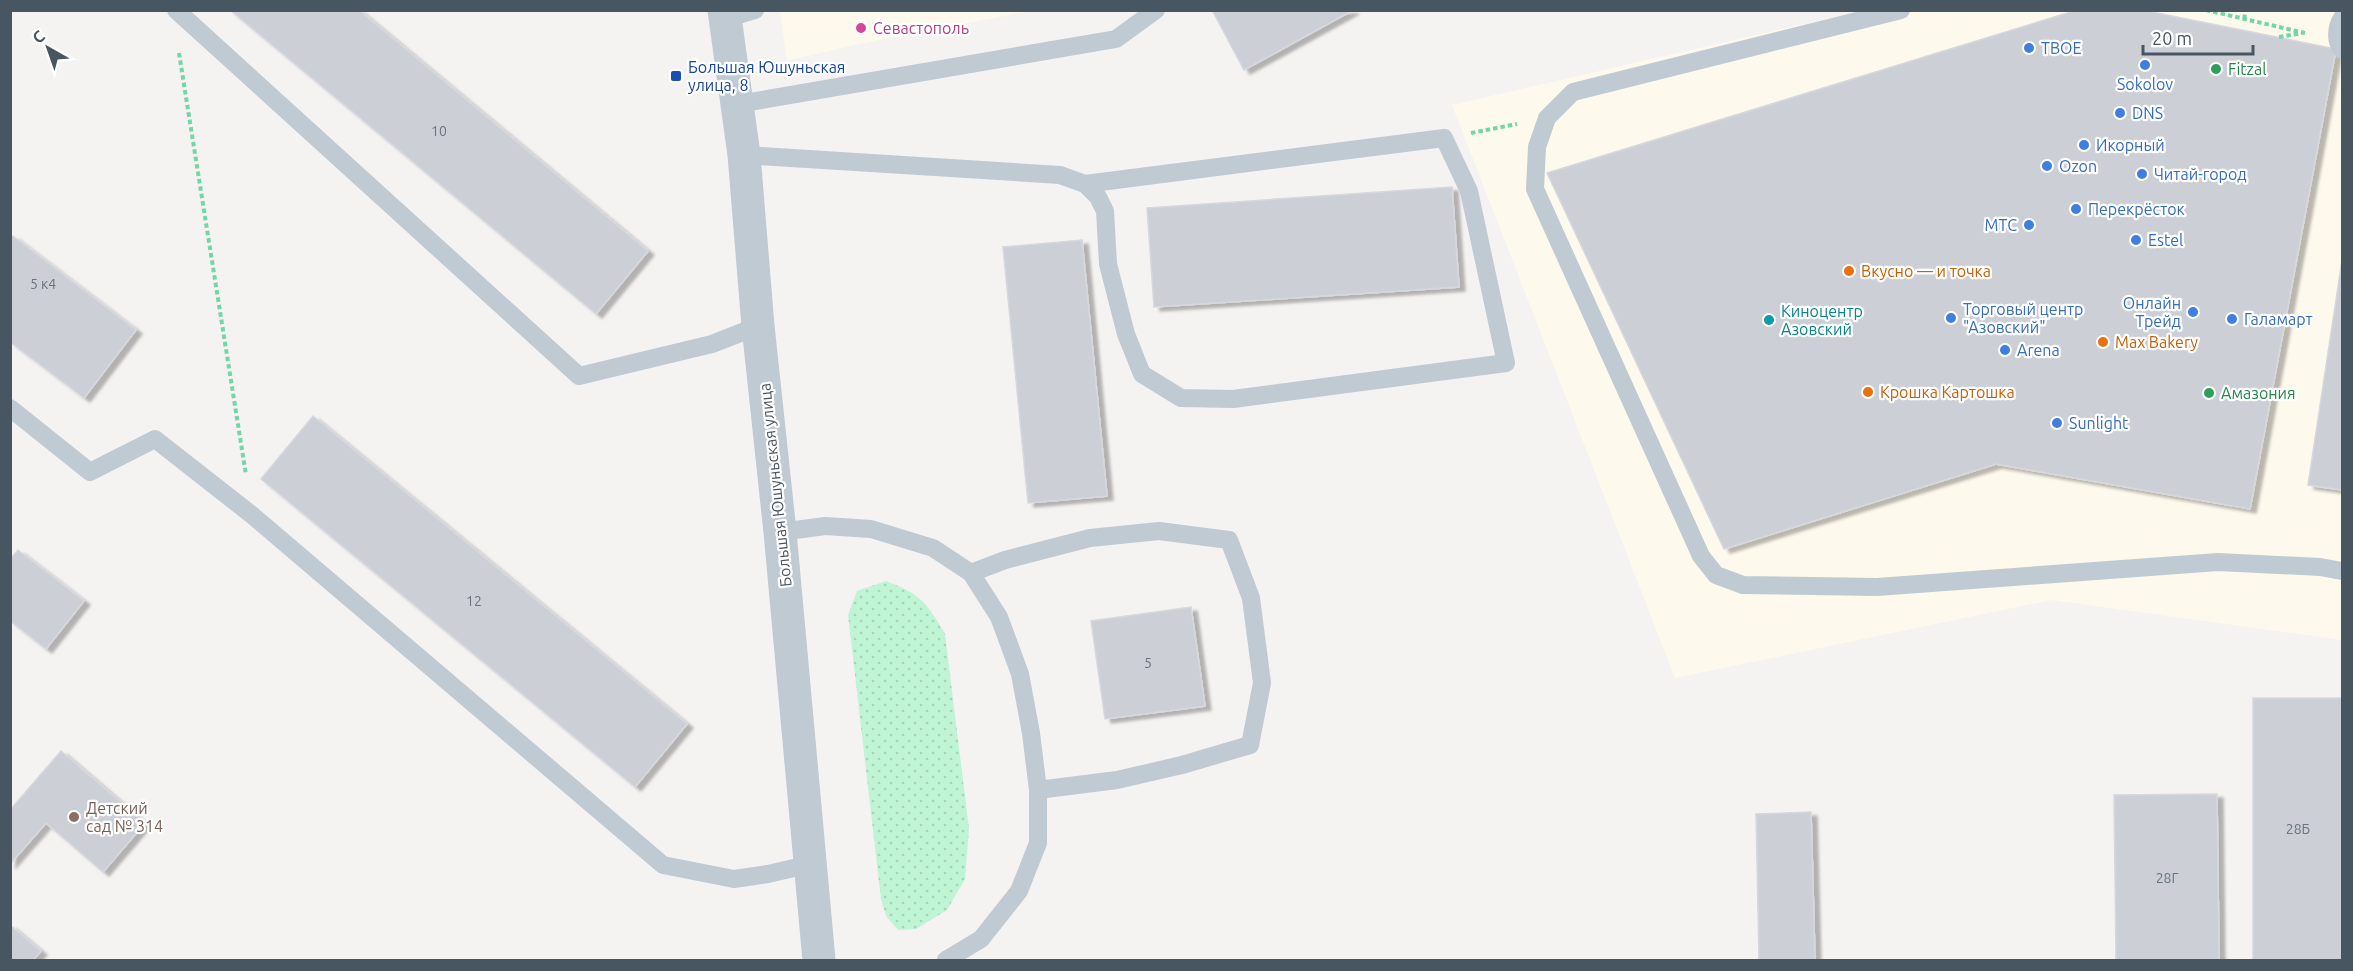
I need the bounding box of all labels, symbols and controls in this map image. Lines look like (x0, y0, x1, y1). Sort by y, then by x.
north arrow (18, 18, 78, 78)
scale bar (2143, 18, 2252, 56)
place label: Севастополь (873, 19, 969, 37)
marker: Севастополь (854, 21, 868, 35)
text: С (29, 26, 48, 47)
text: 20 m (2152, 28, 2192, 48)
place label: ТВОЕ (2041, 39, 2081, 57)
marker: ТВОЕ (2022, 41, 2036, 55)
place label: Большая Юшуньская улица, 8 (688, 58, 845, 94)
marker: Sokolov (2138, 58, 2152, 72)
place label: Fitzal (2228, 60, 2266, 78)
marker: Fitzal (2209, 62, 2223, 76)
marker: Большая Юшуньская улица, 8 (669, 69, 683, 83)
place label: Sokolov (2117, 75, 2173, 93)
place label: DNS (2132, 104, 2163, 122)
marker: DNS (2113, 106, 2127, 120)
house number: 10 (431, 123, 447, 139)
place label: Икорный (2096, 136, 2165, 154)
marker: Икорный (2077, 138, 2091, 152)
place label: Ozon (2059, 157, 2097, 175)
marker: Ozon (2040, 159, 2054, 173)
place label: Читай-город (2154, 165, 2247, 183)
marker: Читай-город (2135, 167, 2149, 181)
place label: Перекрёсток (2088, 200, 2185, 218)
marker: Перекрёсток (2069, 202, 2083, 216)
place label: МТС (1985, 216, 2017, 234)
marker: МТС (2022, 218, 2036, 232)
place label: Estel (2148, 231, 2183, 249)
marker: Estel (2129, 233, 2143, 247)
place label: Вкусно — и точка (1861, 262, 1991, 280)
marker: Вкусно — и точка (1842, 264, 1856, 278)
house number: 5 к4 (30, 276, 56, 292)
place label: Онлайн Трейд (2123, 294, 2181, 330)
place label: Торговый центр "Азовский" (1963, 300, 2083, 336)
place label: Киноцентр Азовский (1781, 302, 1863, 338)
marker: Онлайн Трейд (2186, 305, 2200, 319)
place label: Галамарт (2244, 310, 2313, 328)
marker: Торговый центр "Азовский" (1944, 311, 1958, 325)
marker: Галамарт (2225, 312, 2239, 326)
marker: Киноцентр Азовский (1762, 313, 1776, 327)
place label: Max Bakery (2115, 333, 2198, 351)
marker: Max Bakery (2096, 335, 2110, 349)
place label: Arena (2017, 341, 2060, 359)
marker: Arena (1998, 343, 2012, 357)
street label: Большая Юшуньская улица (755, 382, 795, 588)
place label: Крошка Картошка (1880, 383, 2015, 401)
place label: Амазония (2221, 384, 2296, 402)
marker: Крошка Картошка (1861, 385, 1875, 399)
marker: Амазония (2202, 386, 2216, 400)
place label: Sunlight (2069, 414, 2129, 432)
marker: Sunlight (2050, 416, 2064, 430)
house number: 12 (466, 593, 482, 609)
house number: 5 (1144, 655, 1152, 671)
place label: Детский сад № 314 (86, 799, 163, 835)
marker: Детский сад № 314 (67, 810, 81, 824)
house number: 28Б (2286, 821, 2310, 837)
house number: 28Г (2156, 870, 2178, 886)

